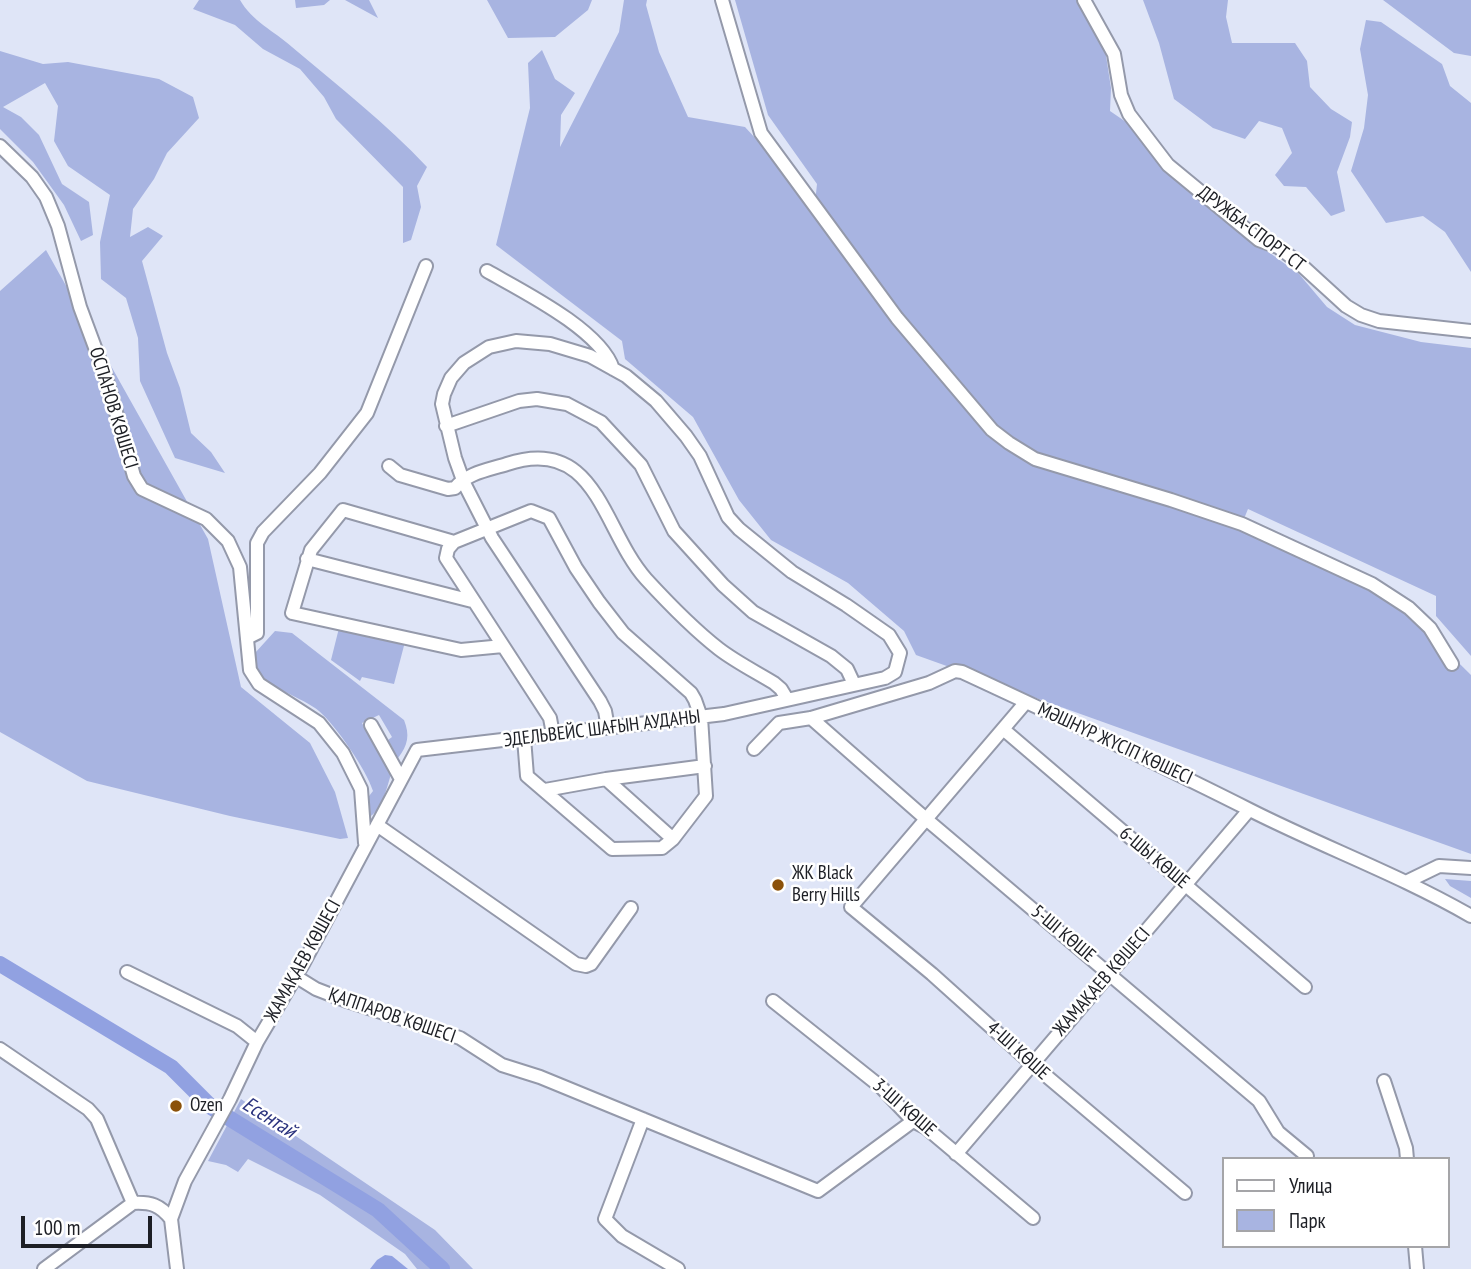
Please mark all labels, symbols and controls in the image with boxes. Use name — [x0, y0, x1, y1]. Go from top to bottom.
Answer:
street label: ДРУЖБА-СПОРТ СТ — [1193, 181, 1309, 277]
street label: ОСПАНОВ КӨШЕСІ — [84, 345, 142, 471]
street label: МӘШHҮР ЖҮСІП КӨШЕСІ — [1034, 698, 1196, 790]
street label: ЭДЕЛЬВЕЙС ШАҒЫН АУДАНЫ — [502, 706, 702, 752]
street label: 6-ШЫ КӨШЕ — [1114, 822, 1194, 894]
place label: ЖК Black Berry Hills — [792, 863, 860, 907]
marker: ЖК Black Berry Hills — [770, 877, 786, 893]
street label: ЖАМАҚАЕВ КӨШЕСІ — [260, 896, 346, 1026]
street label: 5-ШІ КӨШЕ — [1026, 901, 1100, 967]
street label: ЖАМАҚАЕВ КӨШЕСІ — [1049, 923, 1155, 1041]
street label: ҚАППАРОВ КӨШЕСІ — [325, 984, 459, 1048]
street label: 4-ШІ КӨШЕ — [982, 1017, 1054, 1085]
street label: 3-ШІ КӨШЕ — [868, 1074, 940, 1142]
water label: Есентай — [238, 1092, 300, 1144]
place label: Ozen — [190, 1095, 223, 1117]
marker: Ozen — [168, 1098, 184, 1114]
legend — [1222, 1157, 1450, 1248]
text: Улица — [1289, 1172, 1332, 1199]
scale bar — [24, 1202, 156, 1246]
text: Парк — [1289, 1207, 1326, 1234]
text: 100 m — [34, 1214, 80, 1241]

